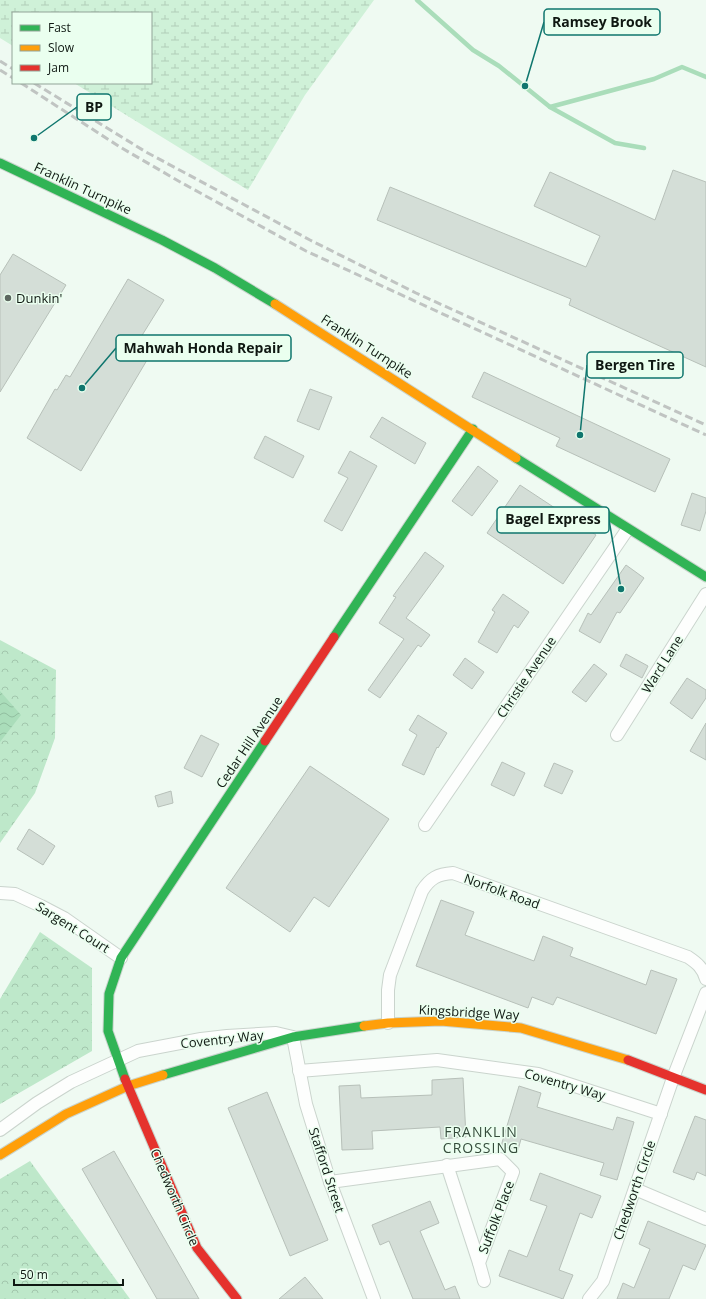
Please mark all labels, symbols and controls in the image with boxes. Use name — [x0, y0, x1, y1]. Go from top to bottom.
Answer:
callout: Ramsey Brook — [544, 9, 660, 35]
legend — [12, 12, 152, 84]
text: Ramsey Brook — [552, 12, 652, 31]
text: Fast — [48, 19, 71, 36]
text: Slow — [48, 39, 75, 56]
text: Jam — [47, 59, 69, 76]
callout: BP — [77, 94, 111, 120]
text: BP — [85, 97, 103, 116]
street label: Franklin Turnpike — [31, 157, 135, 219]
place label: Dunkin' — [16, 289, 62, 307]
marker: Dunkin' — [3, 293, 13, 303]
street label: Franklin Turnpike — [318, 310, 416, 382]
callout: Mahwah Honda Repair — [116, 335, 291, 361]
text: Mahwah Honda Repair — [123, 338, 283, 357]
callout: Bergen Tire — [587, 352, 683, 378]
text: Bergen Tire — [595, 355, 675, 374]
callout: Bagel Express — [497, 507, 609, 533]
text: Bagel Express — [505, 509, 601, 528]
street label: Ward Lane — [637, 632, 687, 696]
street label: Christie Avenue — [492, 633, 560, 721]
street label: Cedar Hill Avenue — [212, 692, 286, 792]
street label: Norfolk Road — [462, 869, 542, 913]
street label: Sargent Court — [33, 897, 114, 957]
street label: Kingsbridge Way — [418, 1000, 520, 1024]
street label: Coventry Way — [180, 1026, 265, 1052]
street label: Coventry Way — [522, 1064, 608, 1104]
district label: FRANKLIN CROSSING — [443, 1122, 519, 1157]
street label: Stafford Street — [305, 1125, 349, 1215]
street label: Chedworth Circle — [609, 1138, 659, 1242]
street label: Chedworth Circle — [146, 1146, 204, 1248]
street label: Suffolk Place — [474, 1178, 518, 1256]
scale bar — [14, 1261, 123, 1287]
text: 50 m — [20, 1266, 48, 1283]

